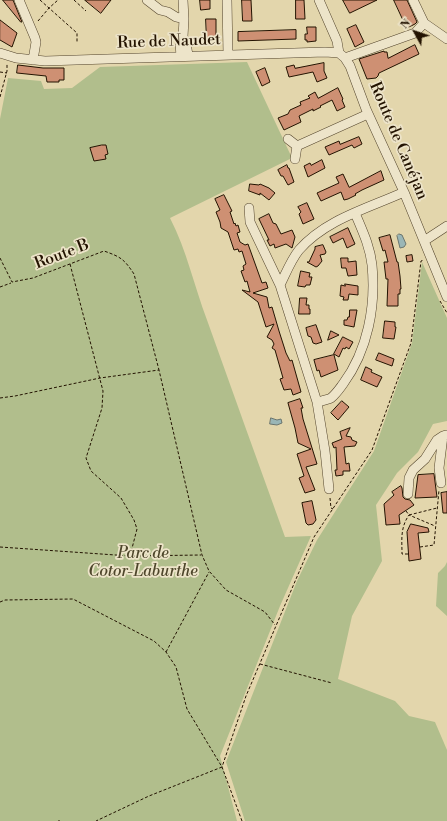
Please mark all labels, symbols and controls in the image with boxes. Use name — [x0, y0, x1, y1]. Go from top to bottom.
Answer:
north arrow — [395, 12, 435, 52]
text: N — [398, 16, 414, 32]
street label: Rue de Naudet — [117, 31, 221, 53]
street label: Route de Canéjan — [365, 79, 431, 203]
street label: Route B — [32, 236, 92, 274]
park label: Parc de Cotor-Laburthe — [88, 544, 198, 582]

